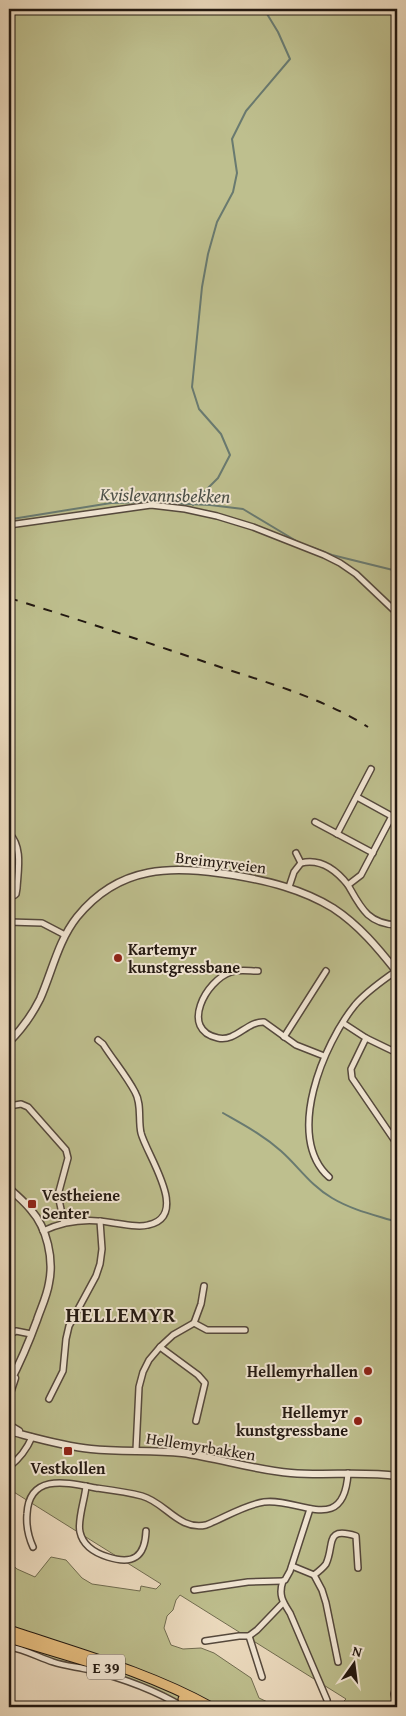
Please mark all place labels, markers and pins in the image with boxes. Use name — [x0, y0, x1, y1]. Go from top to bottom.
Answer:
place label: Kartemyr kunstgressbane — [128, 937, 240, 979]
marker: Kartemyr kunstgressbane — [112, 952, 124, 964]
place label: Vestheiene Senter — [42, 1183, 120, 1225]
marker: Vestheiene Senter — [26, 1198, 38, 1210]
place label: Hellemyrhallen — [247, 1359, 359, 1383]
marker: Hellemyrhallen — [362, 1365, 374, 1377]
place label: Hellemyr kunstgressbane — [236, 1400, 349, 1442]
marker: Hellemyr kunstgressbane — [352, 1415, 364, 1427]
marker: Vestkollen — [62, 1445, 74, 1457]
place label: Vestkollen — [30, 1456, 106, 1480]

